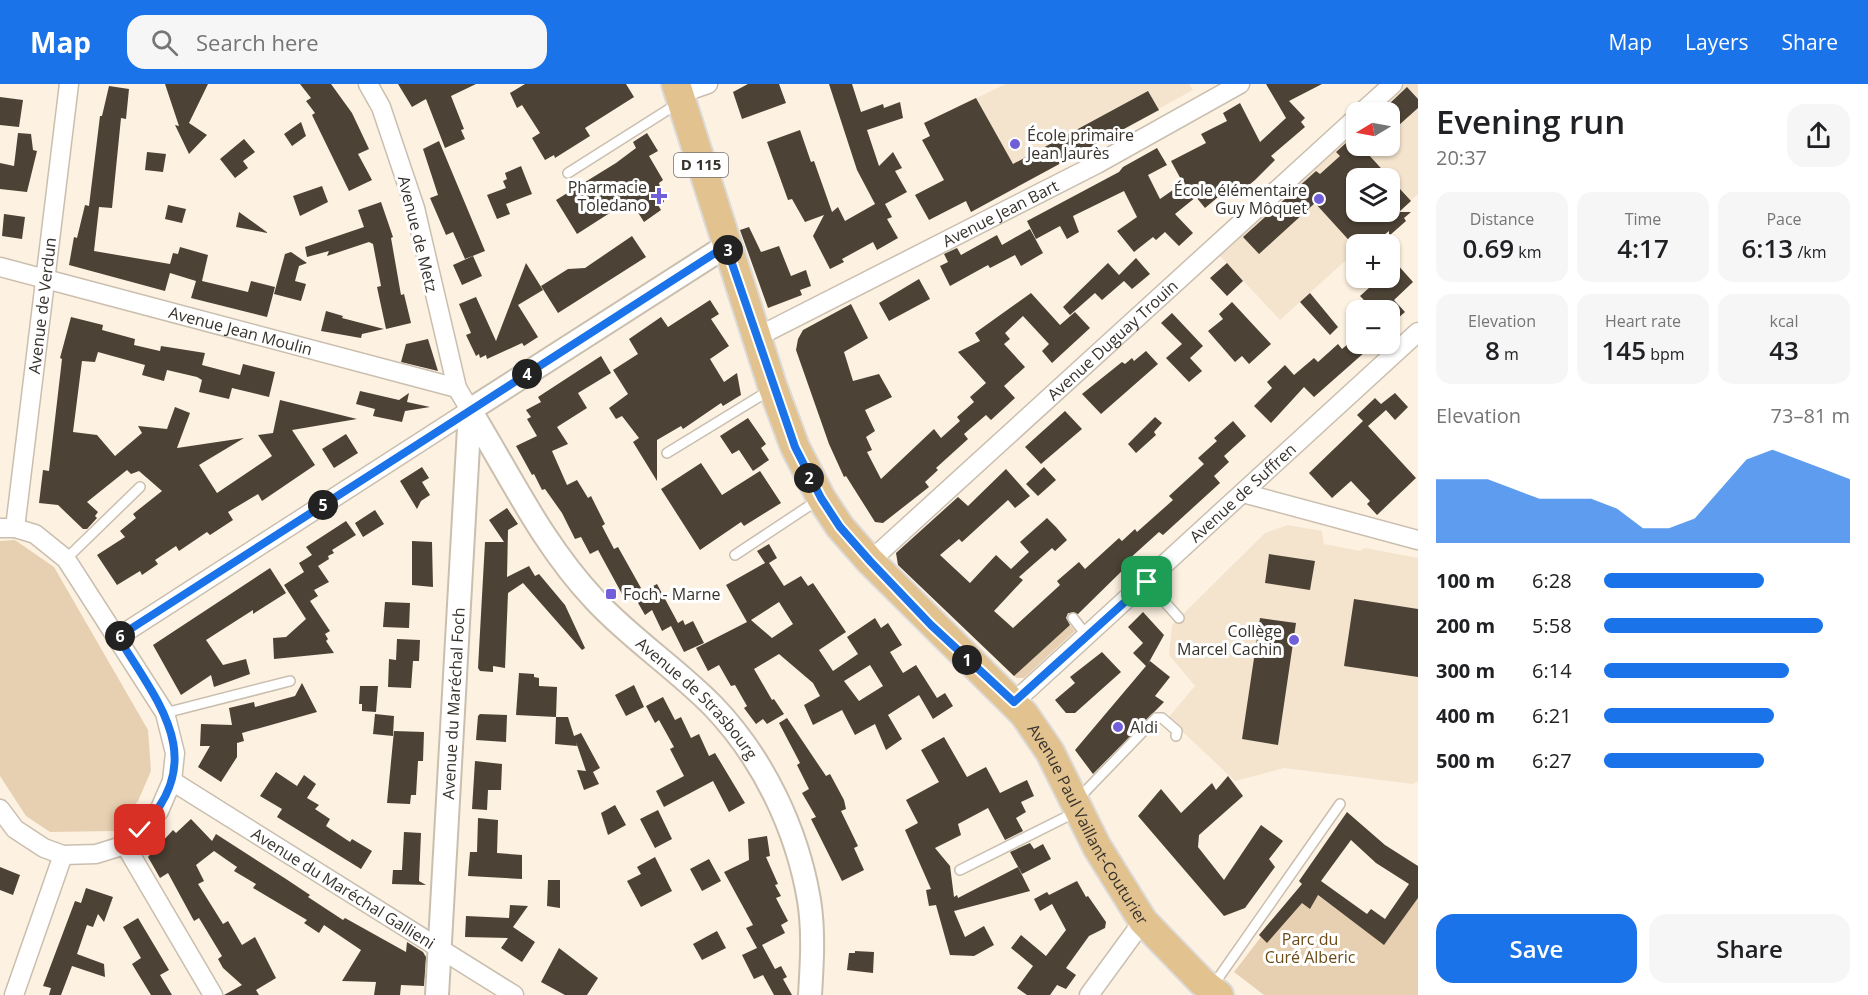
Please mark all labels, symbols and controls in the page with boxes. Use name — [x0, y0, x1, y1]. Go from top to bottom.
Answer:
search box — [127, 15, 547, 69]
text: Map — [30, 23, 91, 61]
icon: search — [148, 26, 181, 59]
text: Search here — [196, 27, 319, 57]
text: Map — [1609, 28, 1652, 56]
text: Layers — [1685, 28, 1749, 56]
text: Share — [1782, 28, 1838, 56]
text: Evening run — [1436, 99, 1625, 144]
north arrow — [1346, 102, 1400, 156]
map controls — [1346, 102, 1400, 354]
button: share — [1787, 104, 1850, 167]
place label: École primaire Jean Jaurès — [1025, 124, 1134, 164]
marker: École primaire Jean Jaurès — [1008, 137, 1022, 151]
text: 20:37 — [1436, 144, 1487, 171]
road number: D 115 — [674, 153, 728, 177]
button: layers — [1346, 168, 1400, 222]
street label: Avenue de Metz — [393, 173, 443, 295]
street label: Avenue Jean Bart — [939, 174, 1062, 252]
place label: Pharmacie Toledano — [568, 176, 647, 216]
place label: École élémentaire Guy Môquet — [1174, 179, 1307, 219]
marker: Pharmacie Toledano — [652, 189, 666, 203]
marker: École élémentaire Guy Môquet — [1312, 192, 1326, 206]
text: Distance — [1470, 208, 1534, 230]
text: Time — [1625, 208, 1661, 230]
text: Pace — [1766, 208, 1802, 230]
text: 0.69 — [1462, 230, 1514, 266]
text: 4:17 — [1617, 230, 1669, 266]
text: 6:13 — [1742, 230, 1793, 266]
button: + — [1346, 234, 1400, 288]
pin: 3 — [713, 235, 743, 265]
street label: Avenue de Verdun — [23, 236, 61, 375]
text: 3 — [723, 239, 733, 261]
text: km — [1514, 241, 1542, 263]
text: /km — [1793, 241, 1826, 263]
street label: Avenue Duguay Trouin — [1042, 275, 1182, 405]
button: − — [1346, 300, 1400, 354]
street label: Avenue Jean Moulin — [166, 301, 315, 360]
text: Elevation — [1468, 310, 1536, 332]
text: Heart rate — [1605, 310, 1681, 332]
text: kcal — [1770, 310, 1799, 332]
text: 8 — [1485, 332, 1500, 368]
text: 145 — [1601, 332, 1646, 368]
text: 43 — [1769, 332, 1799, 368]
text: m — [1500, 343, 1519, 365]
text: bpm — [1646, 343, 1685, 365]
pin: 4 — [512, 359, 542, 389]
text: 4 — [522, 363, 532, 385]
text: Elevation — [1436, 402, 1521, 429]
text: 73–81 m — [1771, 402, 1850, 429]
street label: Avenue de Suffren — [1184, 438, 1301, 547]
pin: 2 — [794, 463, 824, 493]
text: 2 — [804, 467, 814, 489]
pin: 5 — [308, 490, 338, 520]
text: 5 — [318, 494, 328, 516]
pin — [1121, 556, 1172, 607]
icon: arrive — [1130, 565, 1163, 598]
text: 100 m — [1436, 567, 1495, 594]
text: 6:28 — [1532, 567, 1572, 594]
place label: Foch - Marne — [623, 583, 720, 605]
marker: Foch - Marne — [604, 587, 618, 601]
street label: Avenue du Maréchal Foch — [437, 607, 470, 800]
text: 200 m — [1436, 612, 1495, 639]
text: 5:58 — [1532, 612, 1572, 639]
place label: Collège Marcel Cachin — [1177, 620, 1282, 660]
pin: 6 — [105, 621, 135, 651]
text: 6 — [115, 625, 125, 647]
street label: Avenue de Strasbourg — [631, 632, 763, 764]
marker: Collège Marcel Cachin — [1287, 633, 1301, 647]
pin: 1 — [952, 645, 982, 675]
text: 1 — [962, 649, 972, 671]
text: 300 m — [1436, 657, 1495, 684]
text: 6:14 — [1532, 657, 1572, 684]
text: 400 m — [1436, 702, 1495, 729]
text: 6:21 — [1532, 702, 1572, 729]
place label: Aldi — [1130, 716, 1158, 738]
street label: Avenue Paul Vaillant-Couturier — [1023, 719, 1154, 929]
marker: Aldi — [1111, 720, 1125, 734]
text: 500 m — [1436, 747, 1495, 774]
text: 6:27 — [1532, 747, 1572, 774]
pin — [114, 804, 165, 855]
icon: check — [123, 813, 156, 846]
street label: Avenue du Maréchal Gallieni — [247, 822, 439, 954]
button: Save — [1436, 914, 1637, 983]
button: Share — [1649, 914, 1850, 983]
park label: Parc du Curé Alberic — [1265, 928, 1356, 968]

